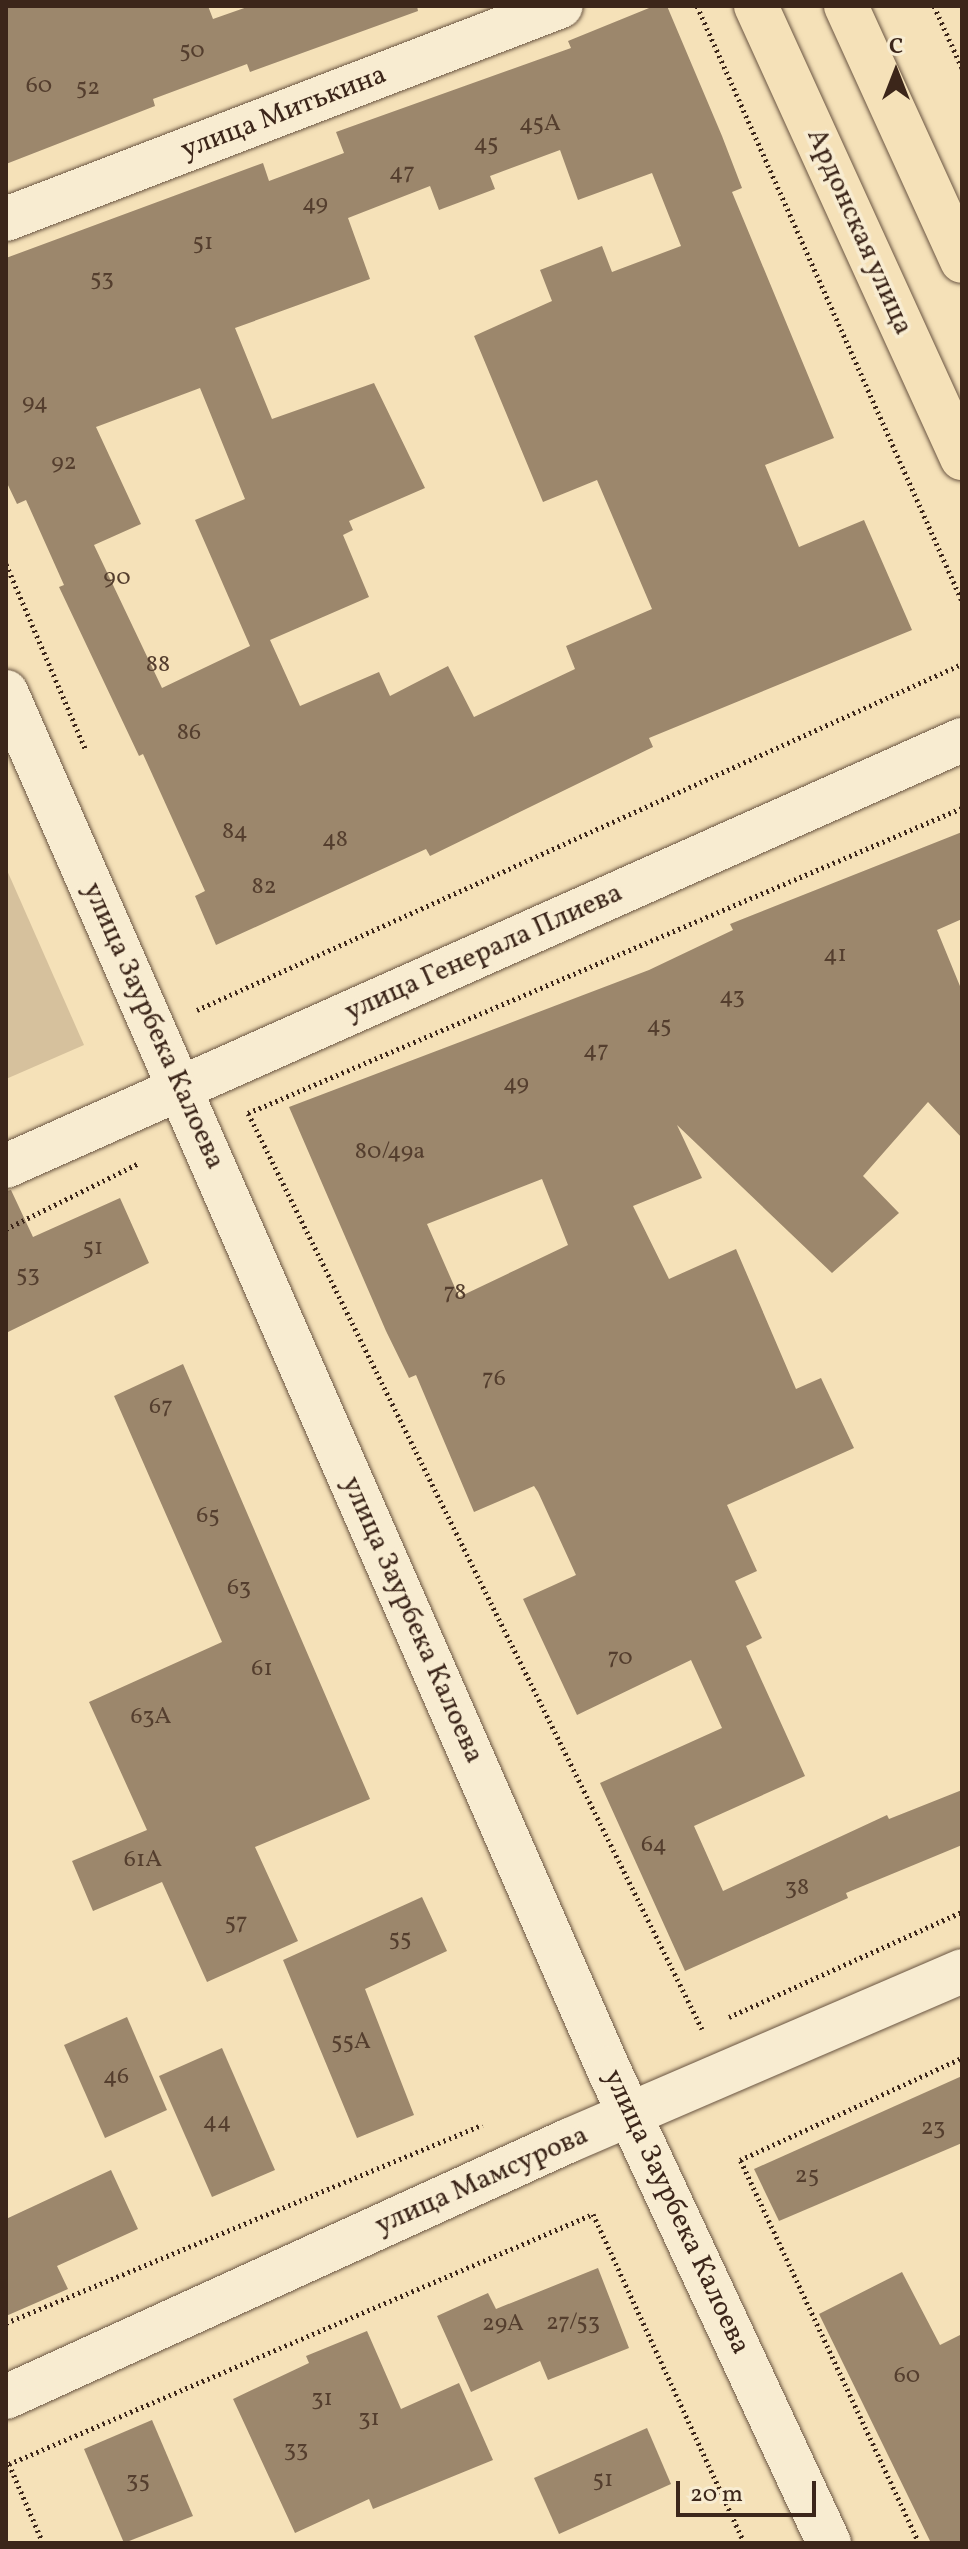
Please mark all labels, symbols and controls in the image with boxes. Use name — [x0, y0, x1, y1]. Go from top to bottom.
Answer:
north arrow — [856, 32, 936, 112]
text: С — [889, 32, 903, 63]
house number: 50 — [179, 38, 205, 66]
street label: улица Митькина — [177, 58, 391, 168]
house number: 60 — [26, 73, 52, 101]
house number: 52 — [76, 75, 100, 103]
house number: 45А — [519, 111, 561, 139]
street label: Ардонская улица — [798, 123, 920, 341]
house number: 45 — [473, 131, 499, 159]
house number: 47 — [389, 160, 415, 188]
house number: 49 — [302, 191, 328, 219]
house number: 51 — [193, 230, 213, 258]
house number: 53 — [90, 266, 114, 294]
house number: 94 — [22, 390, 48, 418]
house number: 92 — [51, 450, 77, 478]
house number: 90 — [103, 565, 131, 593]
house number: 88 — [146, 652, 170, 680]
house number: 86 — [177, 720, 201, 748]
house number: 84 — [222, 819, 248, 847]
house number: 48 — [322, 827, 348, 855]
house number: 82 — [251, 874, 277, 902]
street label: улица Заурбека Калоева — [75, 877, 231, 1175]
street label: улица Генерала Плиева — [340, 877, 628, 1029]
house number: 41 — [823, 942, 847, 970]
house number: 43 — [719, 984, 745, 1012]
house number: 45 — [646, 1013, 672, 1041]
house number: 47 — [583, 1038, 609, 1066]
house number: 49 — [503, 1071, 529, 1099]
house number: 80/49а — [355, 1139, 425, 1167]
house number: 51 — [83, 1235, 103, 1263]
house number: 53 — [16, 1262, 40, 1290]
house number: 78 — [443, 1280, 467, 1308]
house number: 76 — [482, 1366, 506, 1394]
house number: 67 — [149, 1394, 173, 1422]
street label: улица Заурбека Калоева — [334, 1471, 490, 1769]
house number: 65 — [196, 1503, 220, 1531]
house number: 63 — [227, 1575, 251, 1603]
house number: 70 — [607, 1645, 633, 1673]
house number: 61 — [251, 1656, 273, 1684]
house number: 63А — [130, 1704, 172, 1732]
house number: 64 — [641, 1832, 667, 1860]
house number: 61А — [124, 1847, 162, 1875]
house number: 38 — [785, 1875, 809, 1903]
house number: 57 — [224, 1910, 248, 1938]
house number: 55 — [388, 1926, 412, 1954]
house number: 55А — [331, 2029, 371, 2057]
house number: 46 — [103, 2064, 129, 2092]
street label: улица Заурбека Калоева — [595, 2064, 757, 2360]
house number: 44 — [203, 2109, 231, 2137]
house number: 23 — [921, 2115, 945, 2143]
street label: улица Мамсурова — [370, 2119, 594, 2243]
house number: 25 — [795, 2163, 819, 2191]
house number: 27/53 — [546, 2310, 600, 2338]
house number: 29А — [482, 2311, 524, 2339]
house number: 60 — [894, 2363, 920, 2391]
house number: 31 — [311, 2386, 333, 2414]
house number: 31 — [358, 2406, 380, 2434]
house number: 33 — [284, 2437, 308, 2465]
scale bar — [680, 2465, 820, 2515]
house number: 51 — [593, 2467, 613, 2495]
house number: 35 — [126, 2468, 150, 2496]
text: 20 m — [690, 2478, 743, 2512]

